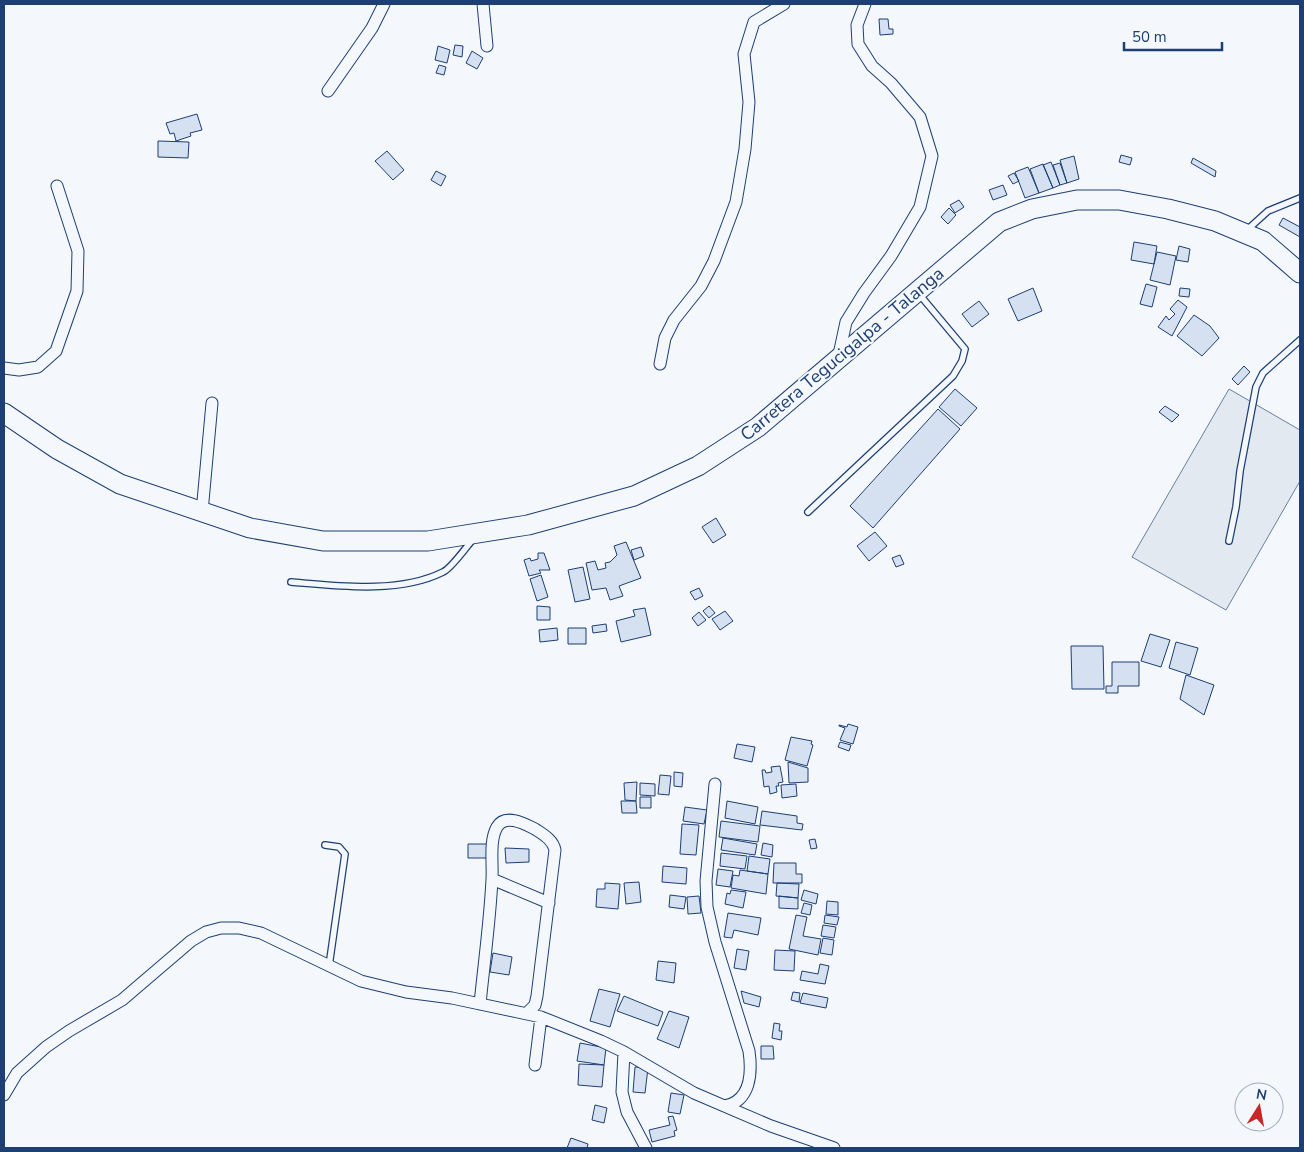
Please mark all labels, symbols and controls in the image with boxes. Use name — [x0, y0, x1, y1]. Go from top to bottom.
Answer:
scale bar — [1124, 20, 1222, 52]
text: 50 m — [1132, 27, 1167, 47]
street label: Carretera Tegucigalpa - Talanga — [735, 262, 949, 446]
north arrow — [1234, 1082, 1284, 1132]
text: N — [1254, 1084, 1268, 1105]

